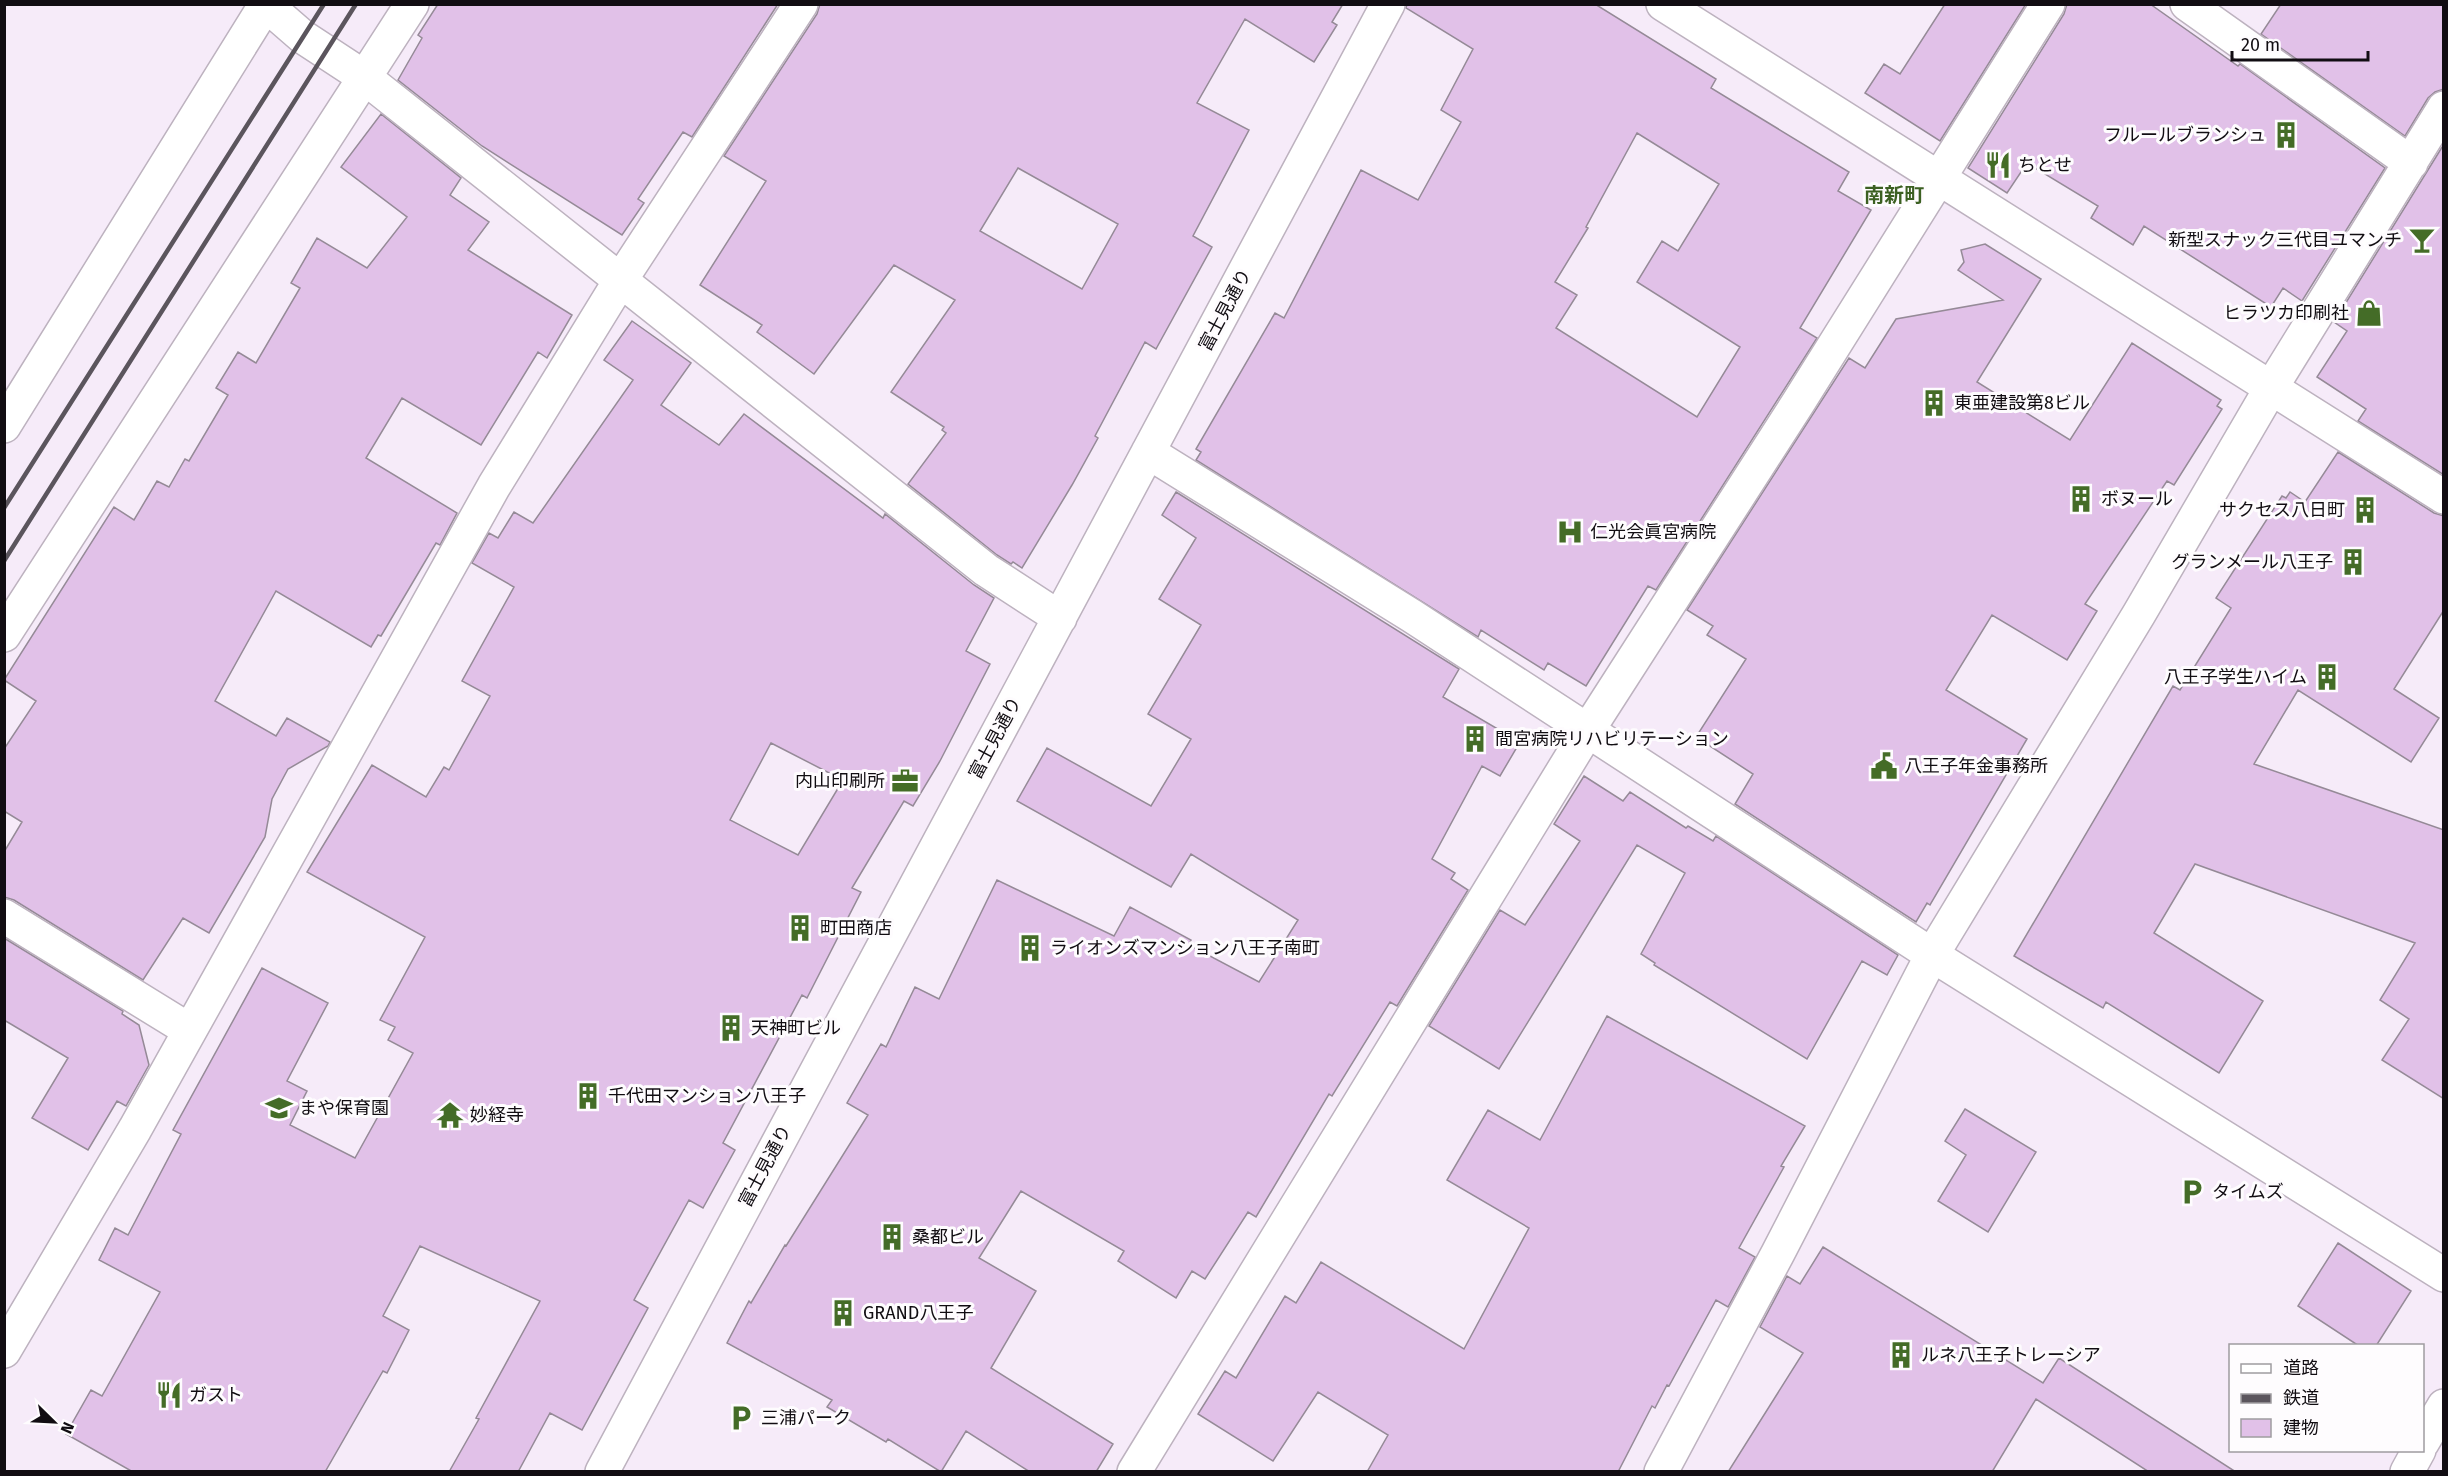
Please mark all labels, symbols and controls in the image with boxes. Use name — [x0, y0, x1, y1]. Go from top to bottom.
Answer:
scale bar — [2232, 24, 2368, 62]
text: 20 m — [2241, 34, 2280, 56]
building icon: フルールブランシュ — [2271, 120, 2301, 150]
place label: フルールブランシュ — [2104, 124, 2266, 146]
restaurant icon: ちとせ — [1983, 150, 2013, 180]
place label: ちとせ — [2018, 154, 2072, 176]
district label: 南新町 — [1864, 183, 1924, 207]
bar icon: 新型スナック三代目ユマンチ — [2407, 225, 2437, 255]
place label: 新型スナック三代目ユマンチ — [2168, 229, 2402, 251]
street label: 富士見通り — [1194, 265, 1256, 355]
shop icon: ヒラツカ印刷社 — [2354, 298, 2384, 328]
place label: ヒラツカ印刷社 — [2223, 302, 2349, 324]
building icon: 東亜建設第8ビル — [1919, 388, 1949, 418]
place label: 東亜建設第8ビル — [1954, 392, 2090, 414]
building icon: ボヌール — [2066, 484, 2096, 514]
place label: ボヌール — [2101, 488, 2173, 510]
building icon: サクセス八日町 — [2350, 495, 2380, 525]
place label: サクセス八日町 — [2219, 499, 2345, 521]
hospital icon: 仁光会眞宮病院 — [1555, 517, 1585, 547]
place label: 仁光会眞宮病院 — [1590, 521, 1716, 543]
building icon: グランメール八王子 — [2338, 547, 2368, 577]
place label: グランメール八王子 — [2172, 551, 2333, 573]
building icon: 八王子学生ハイム — [2312, 662, 2342, 692]
place label: 八王子学生ハイム — [2164, 666, 2307, 688]
street label: 富士見通り — [964, 693, 1026, 783]
building icon: 間宮病院リハビリテーション — [1460, 724, 1490, 754]
place label: 間宮病院リハビリテーション — [1495, 728, 1729, 750]
public building icon: 八王子年金事務所 — [1869, 751, 1899, 781]
place label: 八王子年金事務所 — [1904, 755, 2048, 777]
office icon: 内山印刷所 — [890, 766, 920, 796]
place label: 内山印刷所 — [795, 770, 885, 792]
building icon: 町田商店 — [785, 913, 815, 943]
place label: 町田商店 — [820, 917, 892, 939]
building icon: ライオンズマンション八王子南町 — [1015, 933, 1045, 963]
place label: ライオンズマンション八王子南町 — [1050, 937, 1320, 959]
building icon: 天神町ビル — [716, 1013, 746, 1043]
place label: 天神町ビル — [751, 1017, 841, 1039]
building icon: 千代田マンション八王子 — [573, 1081, 603, 1111]
place label: 千代田マンション八王子 — [608, 1085, 806, 1107]
school or university icon: まや保育園 — [264, 1093, 294, 1123]
place label: まや保育園 — [299, 1097, 389, 1119]
temple icon: 妙経寺 — [435, 1100, 465, 1130]
place label: 妙経寺 — [470, 1104, 524, 1126]
street label: 富士見通り — [734, 1121, 796, 1211]
parking icon: タイムズ — [2177, 1177, 2207, 1207]
place label: タイムズ — [2212, 1181, 2284, 1203]
building icon: 桑都ビル — [877, 1222, 907, 1252]
place label: 桑都ビル — [912, 1226, 984, 1248]
building icon: GRAND八王子 — [828, 1298, 858, 1328]
place label: GRAND八王子 — [863, 1302, 973, 1324]
building icon: ルネ八王子トレーシア — [1886, 1340, 1916, 1370]
place label: ルネ八王子トレーシア — [1921, 1344, 2101, 1366]
legend — [2229, 1344, 2424, 1452]
text: 道路 — [2283, 1357, 2319, 1379]
restaurant icon: ガスト — [154, 1380, 184, 1410]
place label: ガスト — [189, 1384, 243, 1406]
text: 鉄道 — [2283, 1387, 2319, 1409]
north arrow — [24, 1392, 84, 1452]
parking icon: 三浦パーク — [726, 1403, 756, 1433]
place label: 三浦パーク — [761, 1407, 851, 1429]
text: 建物 — [2283, 1417, 2319, 1439]
text: N — [56, 1419, 78, 1437]

